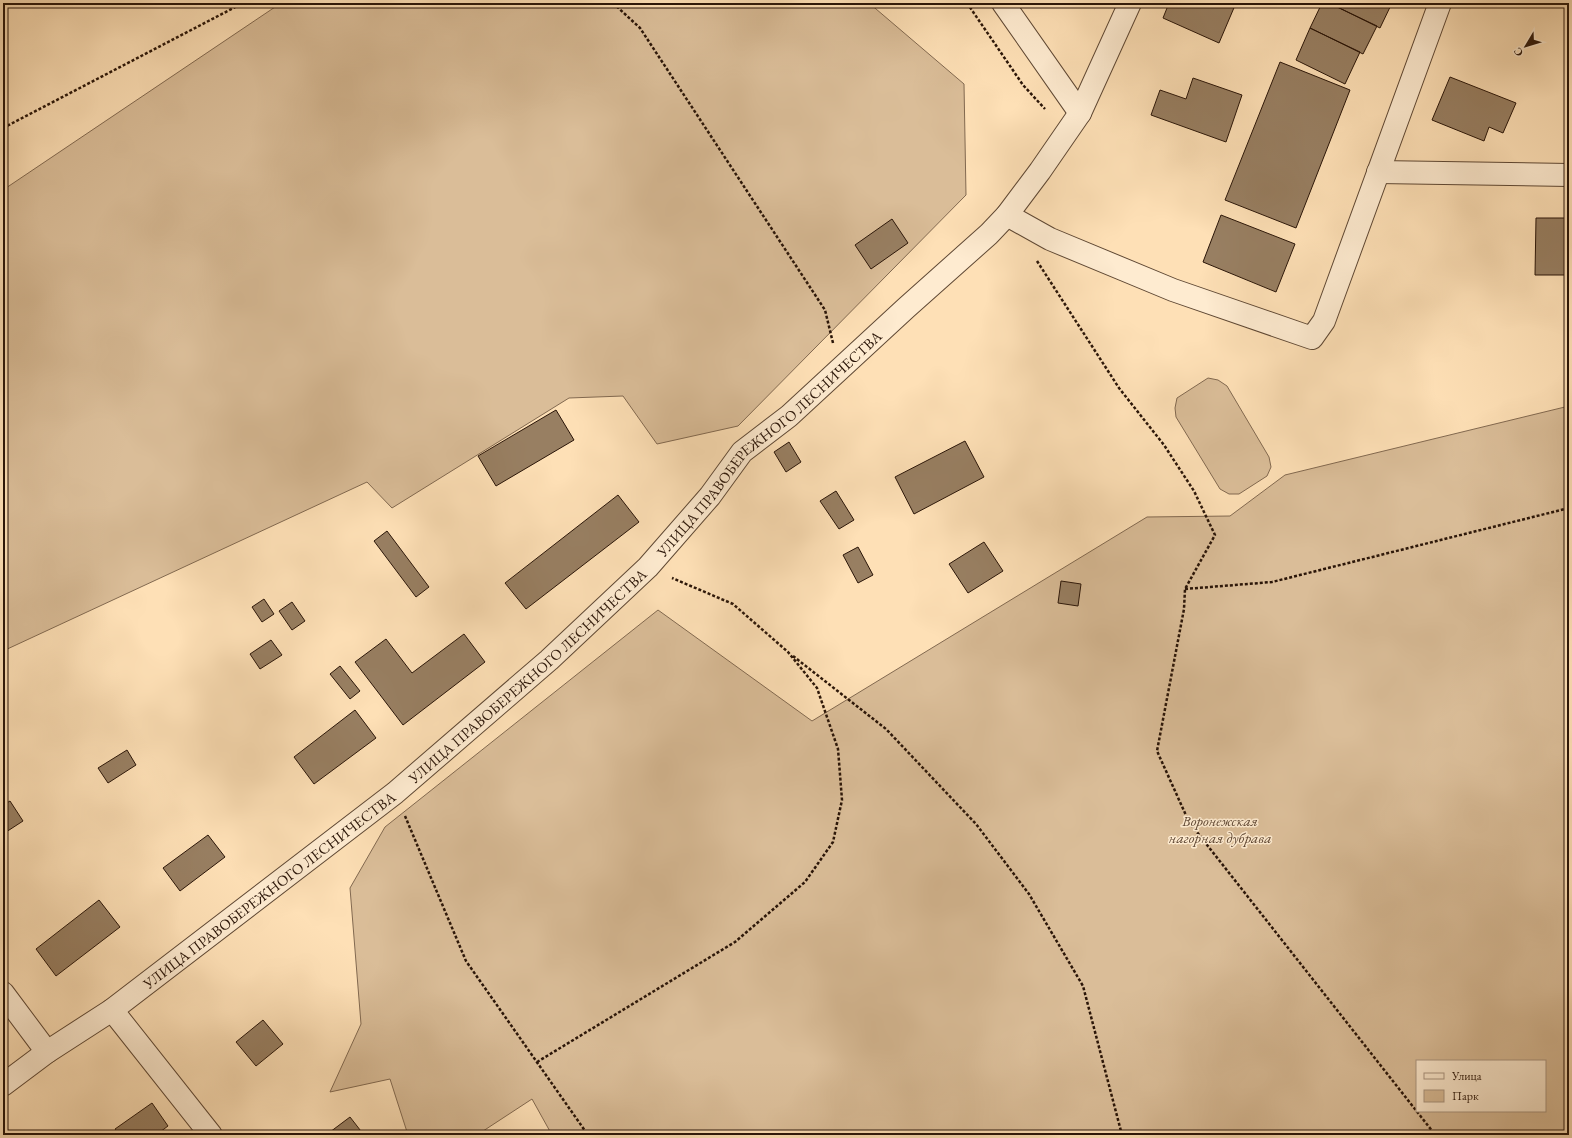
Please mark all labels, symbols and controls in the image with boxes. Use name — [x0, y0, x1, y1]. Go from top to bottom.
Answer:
north arrow — [1506, 26, 1546, 66]
text: С — [1510, 45, 1526, 60]
street label: УЛИЦА ПРАВОБЕРЕЖНОГО ЛЕСНИЧЕСТВА — [651, 326, 886, 561]
street label: УЛИЦА ПРАВОБЕРЕЖНОГО ЛЕСНИЧЕСТВА — [403, 564, 651, 788]
street label: УЛИЦА ПРАВОБЕРЕЖНОГО ЛЕСНИЧЕСТВА — [138, 787, 399, 993]
park label: Воронежская нагорная дубрава — [1168, 811, 1272, 847]
legend — [1416, 1060, 1546, 1112]
text: Улица — [1451, 1068, 1482, 1084]
text: Парк — [1452, 1088, 1479, 1104]

